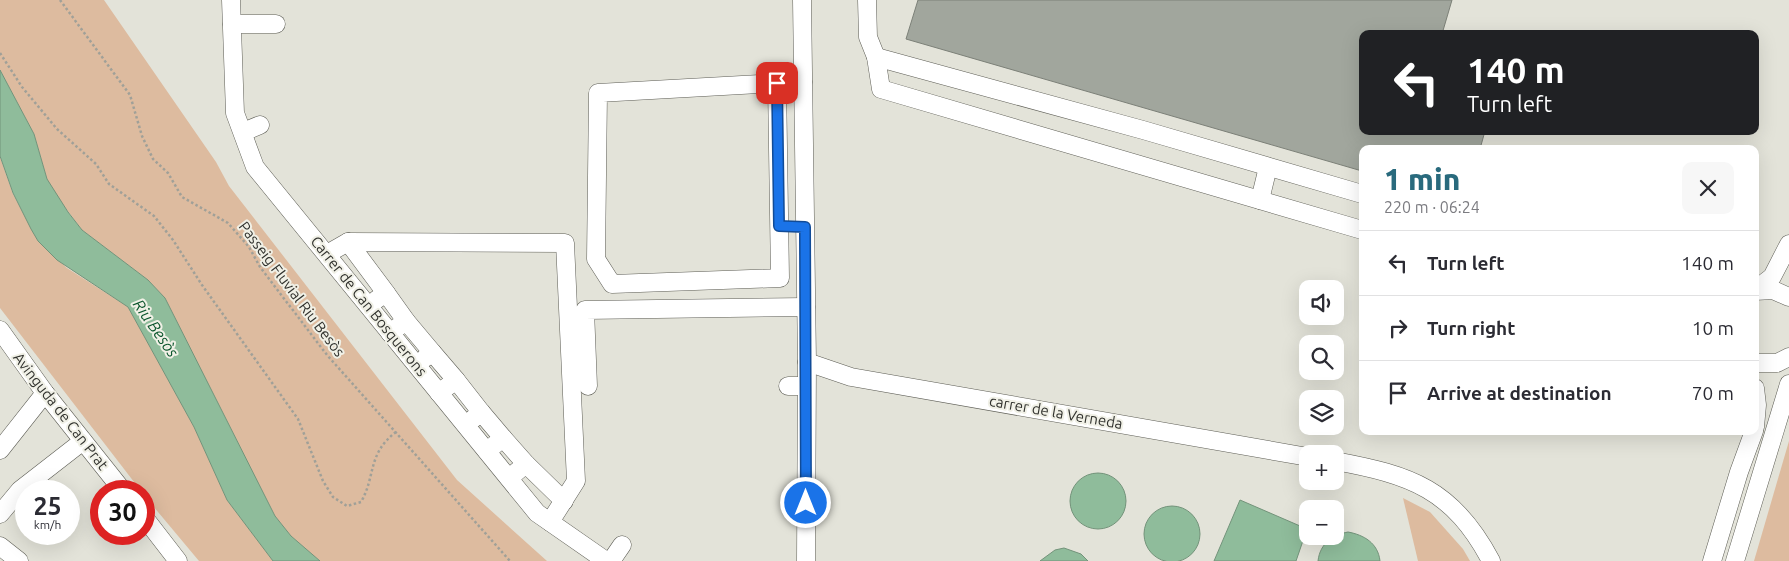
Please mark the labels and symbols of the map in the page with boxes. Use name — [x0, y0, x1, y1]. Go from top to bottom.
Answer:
pin — [756, 62, 798, 104]
street label: Passeig Fluvial Riu Besòs — [236, 218, 348, 360]
street label: Carrer de Can Bosquerons — [307, 233, 431, 379]
water label: Riu Besòs — [130, 296, 182, 360]
street label: Avinguda de Can Prat — [10, 349, 112, 473]
street label: carrer de la Verneda — [988, 392, 1124, 432]
position arrow — [779, 476, 831, 528]
speed limit sign: 30 — [90, 480, 155, 545]

